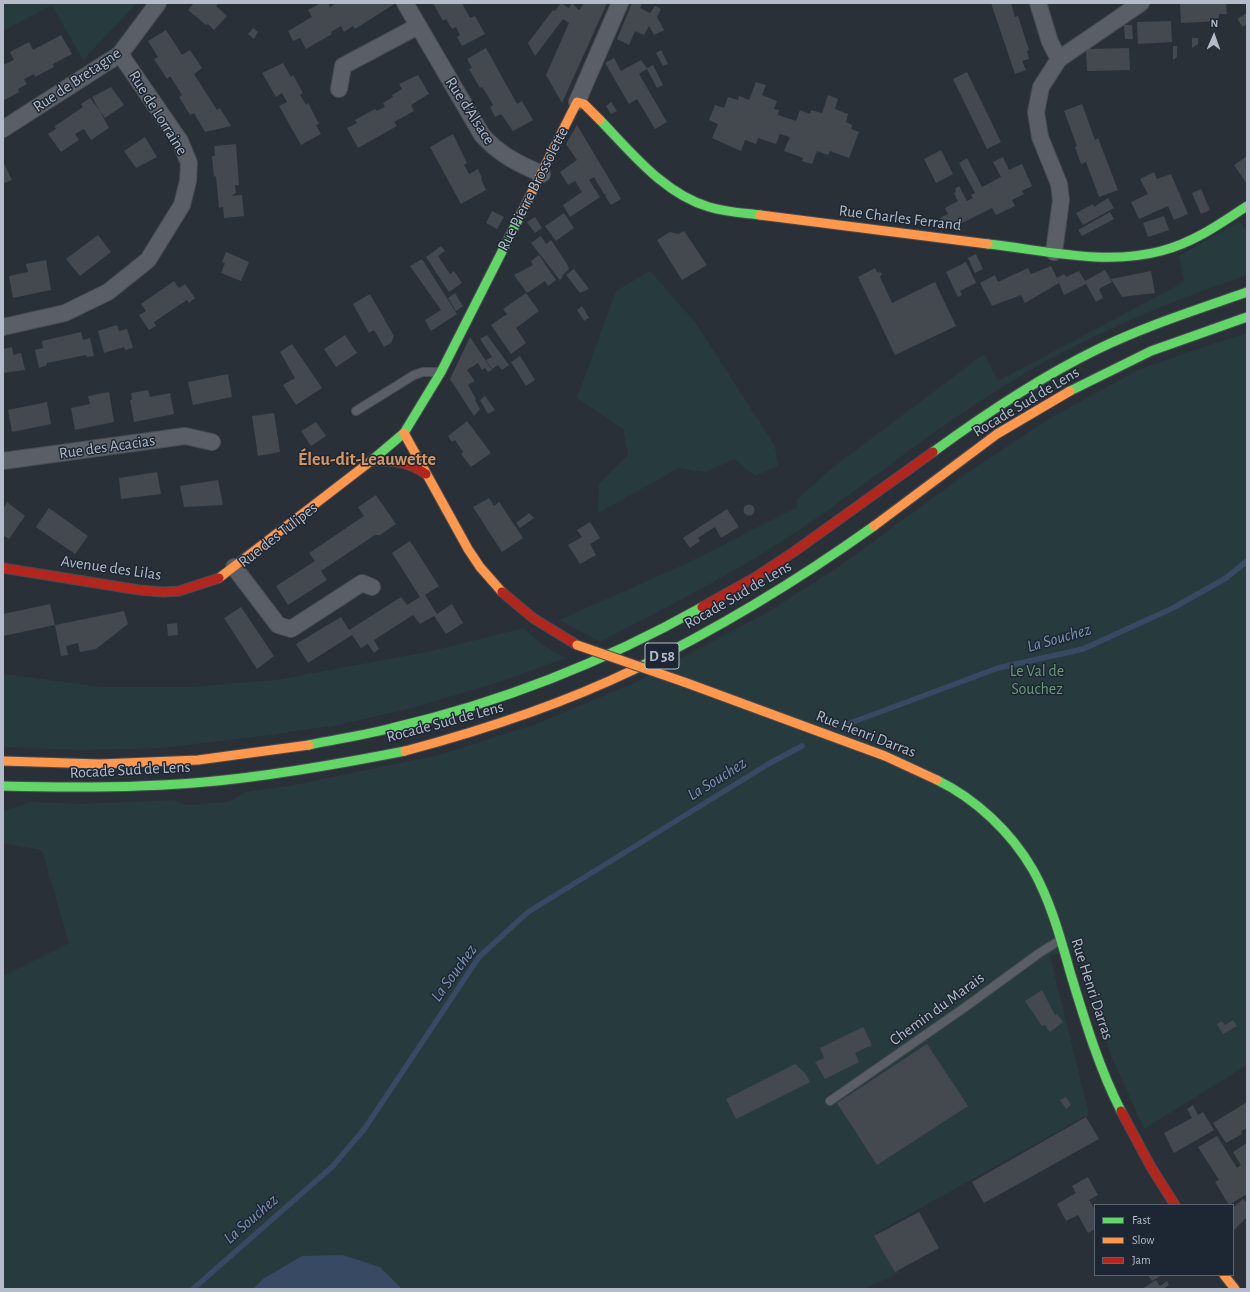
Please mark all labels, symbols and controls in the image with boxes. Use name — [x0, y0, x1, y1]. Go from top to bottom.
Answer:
north arrow — [1194, 16, 1234, 56]
text: N — [1210, 18, 1218, 29]
street label: Rue de Bretagne — [29, 44, 125, 116]
street label: Rue de Lorraine — [124, 67, 192, 159]
street label: Rue d'Alsace — [441, 74, 499, 148]
street label: Rue Pierre Brossolette — [493, 124, 573, 254]
street label: Rue Charles Ferrand — [838, 201, 962, 235]
street label: Rocade Sud de Lens — [969, 363, 1083, 441]
street label: Rue des Acacias — [58, 431, 156, 463]
district label: Éleu-dit-Leauwette — [298, 449, 436, 471]
street label: Rue des Tulipes — [235, 498, 321, 572]
street label: Avenue des Lilas — [60, 551, 162, 585]
street label: Rocade Sud de Lens — [681, 556, 795, 634]
water label: La Souchez — [1025, 619, 1093, 657]
road number: D 58 — [645, 643, 679, 669]
park label: Le Val de Souchez — [1010, 661, 1064, 699]
street label: Rocade Sud de Lens — [384, 697, 506, 747]
street label: Rue Henri Darras — [813, 706, 919, 762]
water label: La Souchez — [684, 753, 750, 805]
street label: Rocade Sud de Lens — [69, 757, 191, 783]
street label: Rue Henri Darras — [1067, 936, 1117, 1042]
water label: La Souchez — [426, 940, 482, 1006]
street label: Chemin du Marais — [886, 968, 988, 1050]
water label: La Souchez — [219, 1190, 283, 1248]
legend — [1094, 1204, 1234, 1276]
text: Fast — [1132, 1214, 1151, 1226]
text: Slow — [1132, 1234, 1154, 1246]
text: Jam — [1132, 1254, 1151, 1266]

